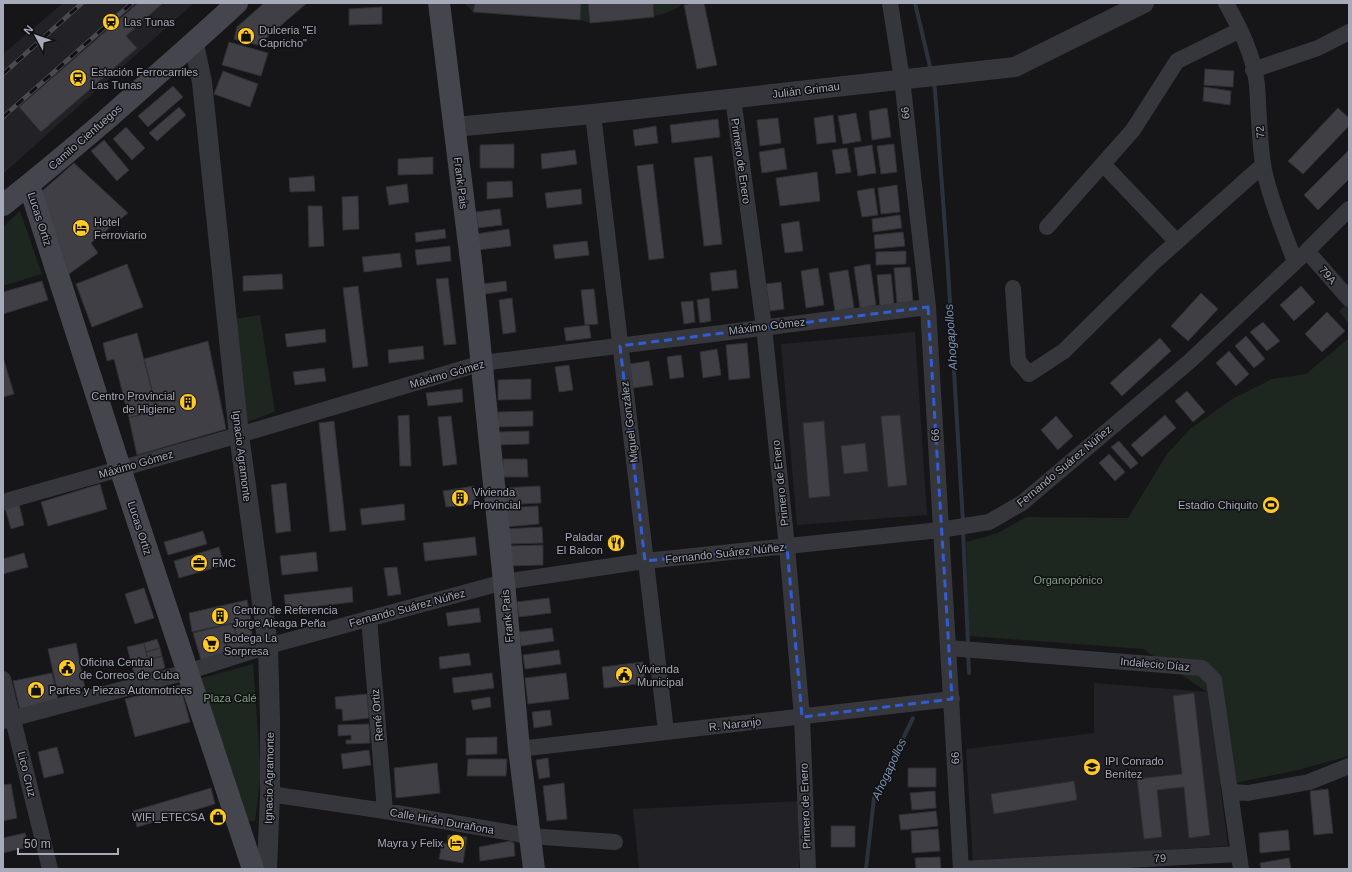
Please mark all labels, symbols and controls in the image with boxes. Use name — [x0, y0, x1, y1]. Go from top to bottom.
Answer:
station icon: Las Tunas — [101, 12, 121, 32]
north arrow — [16, 16, 56, 56]
place label: Las Tunas — [124, 16, 175, 28]
text: N — [21, 23, 36, 36]
place label: Dulceria "El Capricho" — [259, 24, 316, 49]
shop icon: Dulceria "El Capricho" — [236, 26, 256, 46]
place label: Estación Ferrocarriles Las Tunas — [91, 66, 198, 91]
station icon: Estación Ferrocarriles Las Tunas — [68, 68, 88, 88]
street label: Julián Grimau — [772, 80, 840, 100]
street label: Camilo Cienfuegos — [46, 102, 124, 172]
street label: 66 — [898, 106, 912, 120]
street label: Primero de Enero — [729, 117, 753, 205]
street label: 72 — [1253, 125, 1267, 139]
street label: Frank Pais — [452, 156, 470, 210]
street label: Lucas Ortiz — [26, 191, 54, 247]
place label: Hotel Ferroviario — [94, 216, 147, 241]
hotel icon: Hotel Ferroviario — [71, 218, 91, 238]
street label: 79A — [1317, 264, 1339, 287]
water label: Ahogapollos — [942, 304, 960, 371]
street label: Máximo Gómez — [728, 315, 806, 337]
street label: Máximo Gómez — [408, 358, 486, 390]
street label: Miguel González — [618, 381, 640, 463]
place label: Centro Provincial de Higiene — [91, 390, 175, 415]
building icon: Centro Provincial de Higiene — [178, 392, 198, 412]
street label: Ignacio Agramonte — [230, 410, 254, 502]
street label: Fernando Suárez Núñez — [1014, 423, 1114, 509]
street label: 66 — [929, 429, 941, 441]
street label: Primero de Enero — [770, 439, 790, 527]
street label: Máximo Gómez — [97, 448, 175, 480]
place label: Vivienda Provincial — [473, 486, 521, 511]
building icon: Vivienda Provincial — [450, 488, 470, 508]
sports icon: Estadio Chiquito — [1261, 495, 1281, 515]
place label: Estadio Chiquito — [1178, 499, 1258, 511]
street label: Lucas Ortiz — [126, 500, 154, 556]
place label: Paladar El Balcon — [557, 531, 603, 556]
restaurant icon: Paladar El Balcon — [606, 533, 626, 553]
street label: Fernando Suárez Núñez — [665, 541, 785, 565]
office icon: FMC — [189, 553, 209, 573]
place label: FMC — [212, 557, 236, 569]
park label: Organopónico — [1033, 574, 1103, 586]
street label: Fernando Suárez Núñez — [348, 587, 466, 629]
street label: Frank País — [499, 588, 515, 643]
place label: Centro de Referencia Jorge Aleaga Peña — [233, 604, 338, 629]
building icon: Centro de Referencia Jorge Aleaga Peña — [210, 606, 230, 626]
place label: Bodega La Sorpresa — [224, 632, 278, 657]
supermarket icon: Bodega La Sorpresa — [201, 634, 221, 654]
street label: Indalecio Díaz — [1120, 655, 1190, 673]
place label: Oficina Central de Correos de Cuba — [80, 656, 180, 681]
public building icon: Oficina Central de Correos de Cuba — [57, 658, 77, 678]
place label: Vivienda Municipal — [637, 663, 683, 688]
public building icon: Vivienda Municipal — [614, 665, 634, 685]
shop icon: Partes y Piezas Automotrices — [26, 680, 46, 700]
place label: Partes y Piezas Automotrices — [49, 684, 193, 696]
street label: René Ortiz — [369, 688, 385, 742]
park label: Plaza Calé — [203, 692, 257, 704]
street label: R. Naranjo — [708, 715, 762, 733]
street label: Ignacio Agramonte — [262, 732, 276, 824]
water label: Ahogapollos — [868, 736, 909, 803]
street label: Lico Cruz — [16, 750, 38, 798]
street label: 66 — [949, 752, 961, 764]
place label: IPI Conrado Benítez — [1105, 755, 1164, 780]
school or university icon: IPI Conrado Benítez — [1082, 757, 1102, 777]
street label: Primero de Enero — [797, 763, 813, 849]
street label: Calle Hirán Durañona — [389, 806, 496, 836]
shop icon: WIFI_ETECSA — [208, 807, 228, 827]
place label: WIFI_ETECSA — [132, 811, 206, 823]
scale bar — [18, 830, 118, 856]
hotel icon: Mayra y Felix — [446, 833, 466, 853]
text: 50 m — [24, 837, 51, 851]
place label: Mayra y Felix — [378, 837, 443, 849]
street label: 79 — [1154, 852, 1166, 864]

